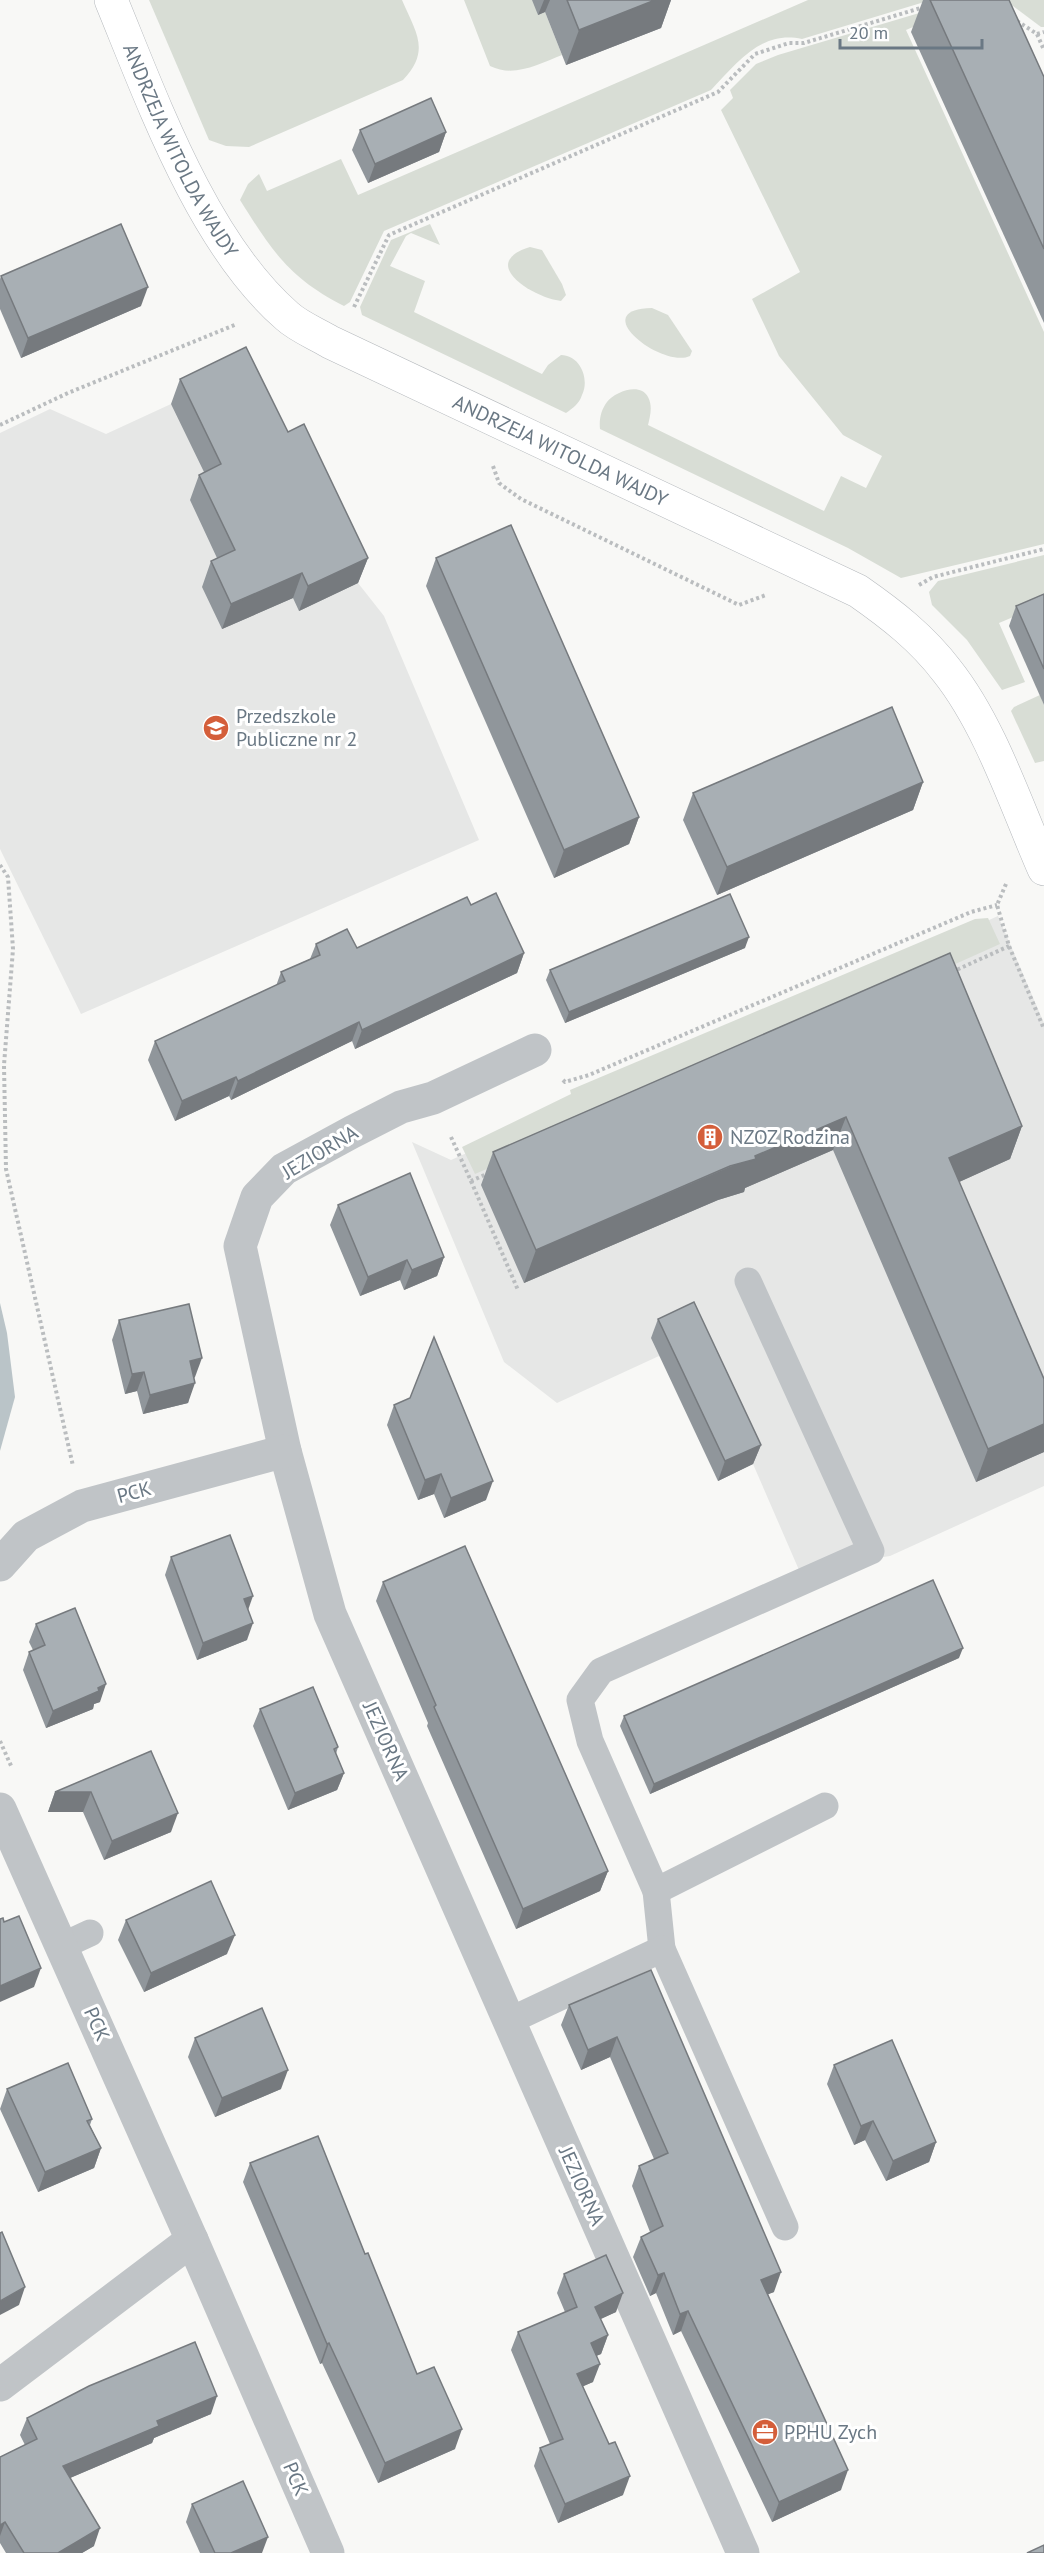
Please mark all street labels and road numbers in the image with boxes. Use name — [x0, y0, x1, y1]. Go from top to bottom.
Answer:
street label: ANDRZEJA WITOLDA WAJDY — [117, 40, 245, 263]
street label: ANDRZEJA WITOLDA WAJDY — [449, 389, 673, 513]
street label: JEZIORNA — [276, 1119, 363, 1185]
street label: PCK — [114, 1475, 154, 1509]
street label: JEZIORNA — [357, 1696, 415, 1785]
street label: PCK — [78, 2003, 116, 2045]
street label: JEZIORNA — [553, 2141, 611, 2230]
street label: PCK — [277, 2458, 315, 2500]

